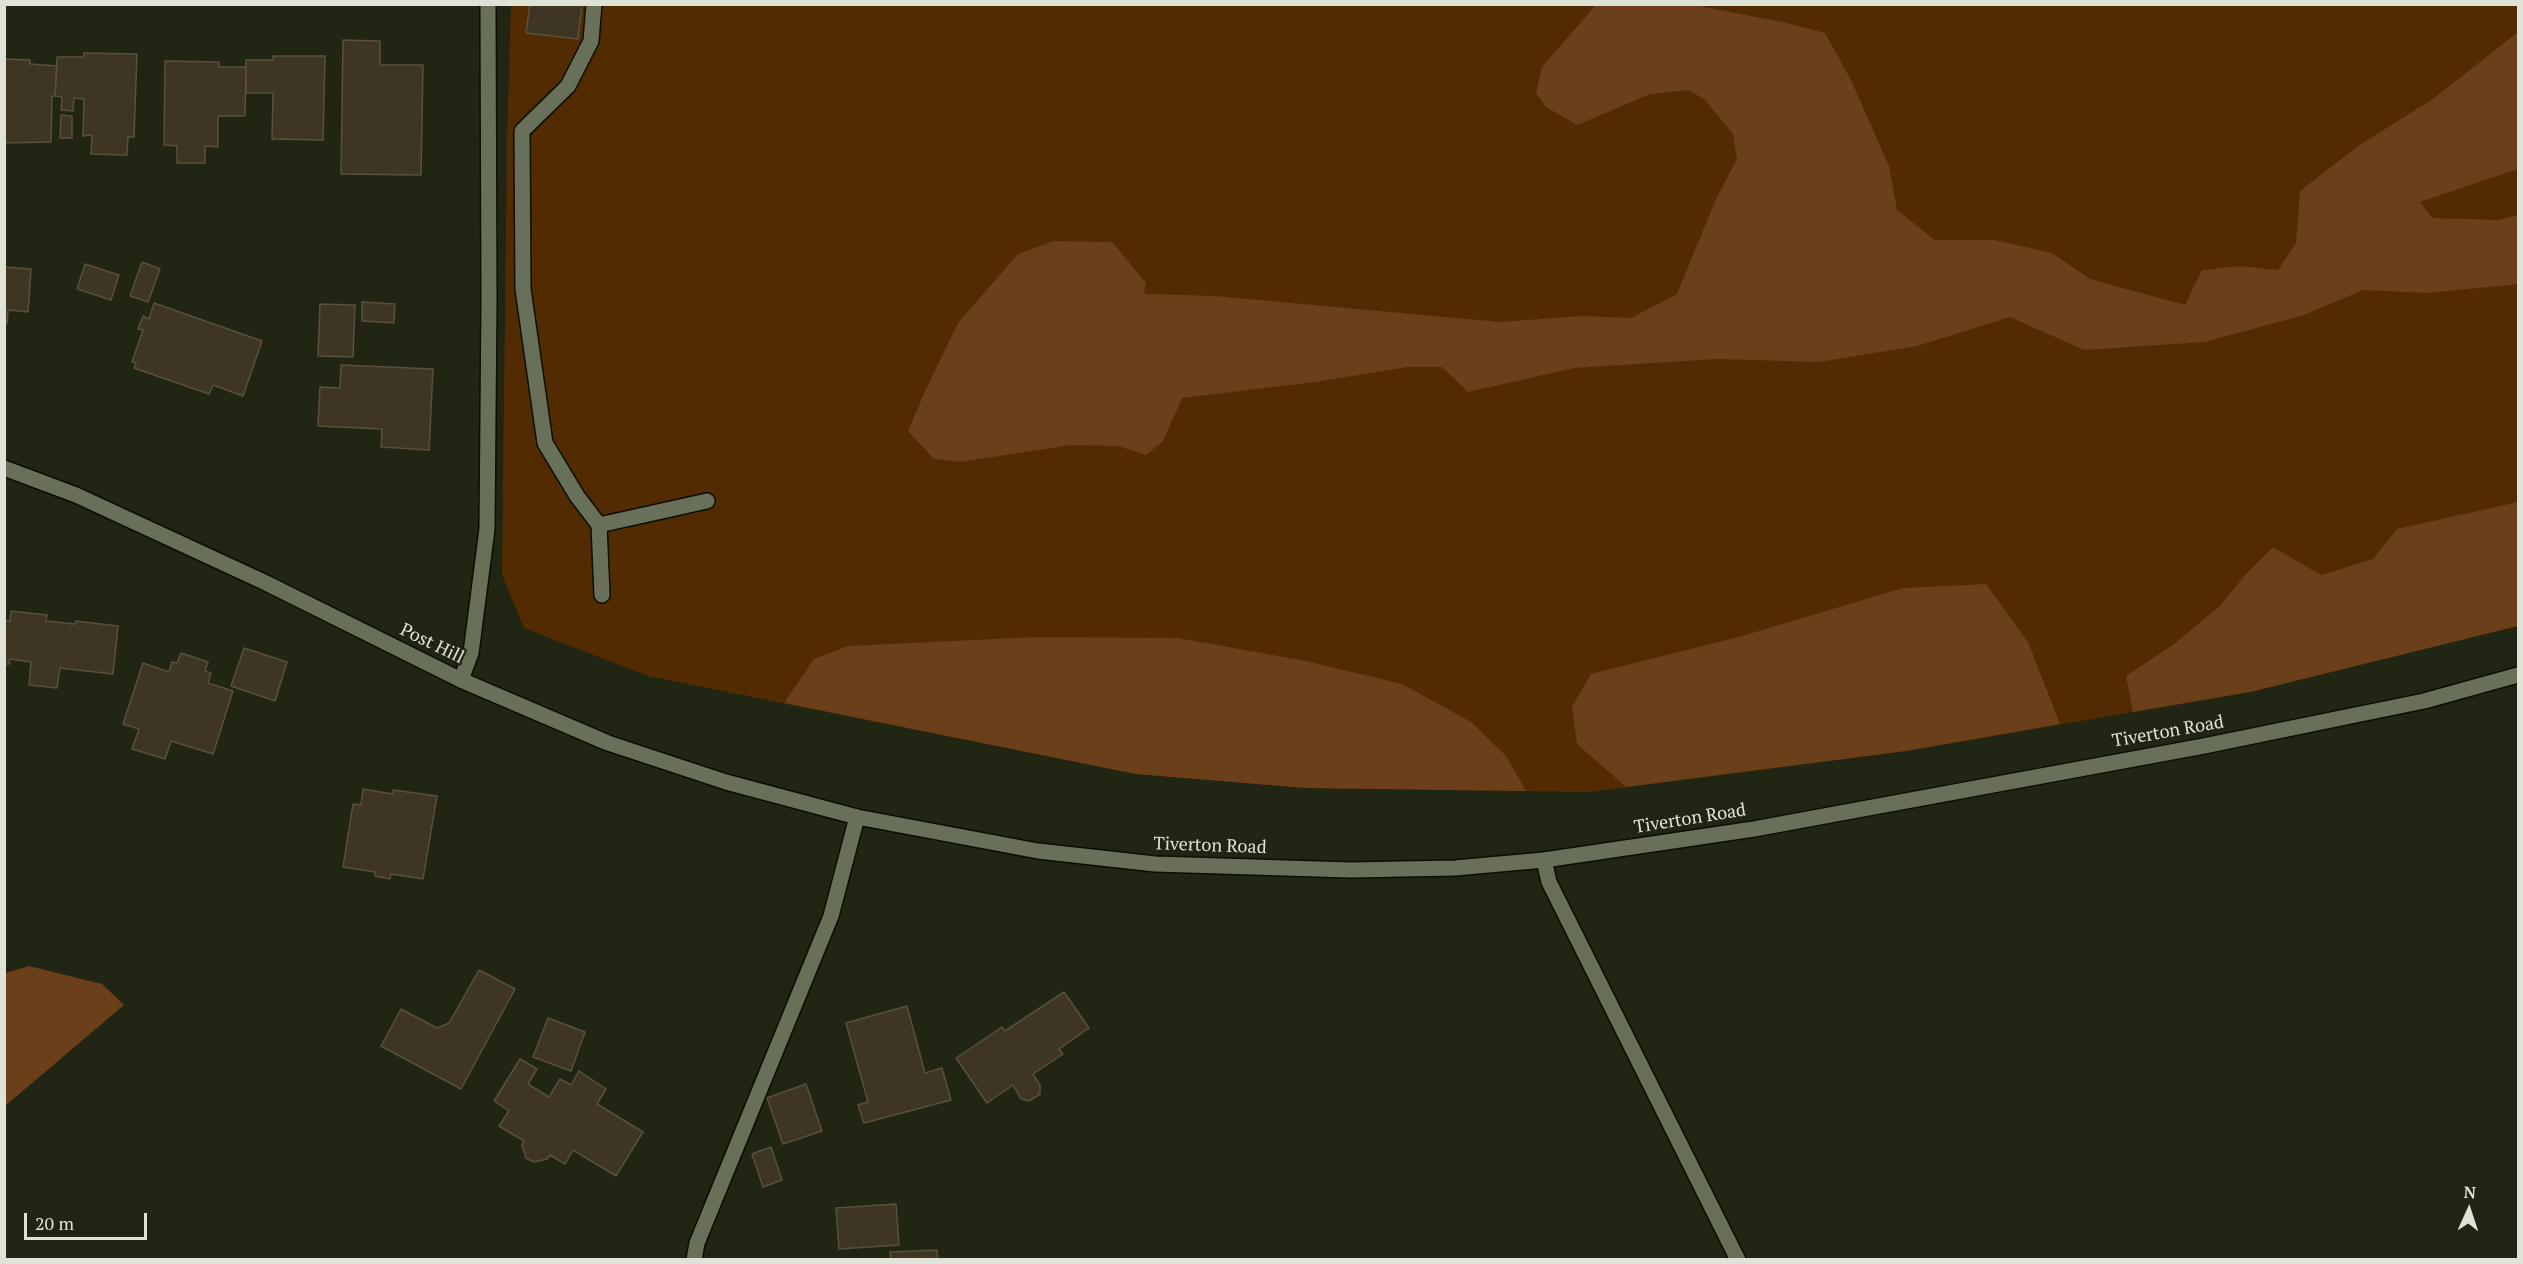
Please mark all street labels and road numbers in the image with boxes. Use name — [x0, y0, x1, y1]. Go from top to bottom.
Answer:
street label: Post Hill — [397, 619, 467, 669]
street label: Tiverton Road — [2110, 712, 2226, 752]
street label: Tiverton Road — [1632, 799, 1748, 839]
street label: Tiverton Road — [1153, 833, 1267, 859]

